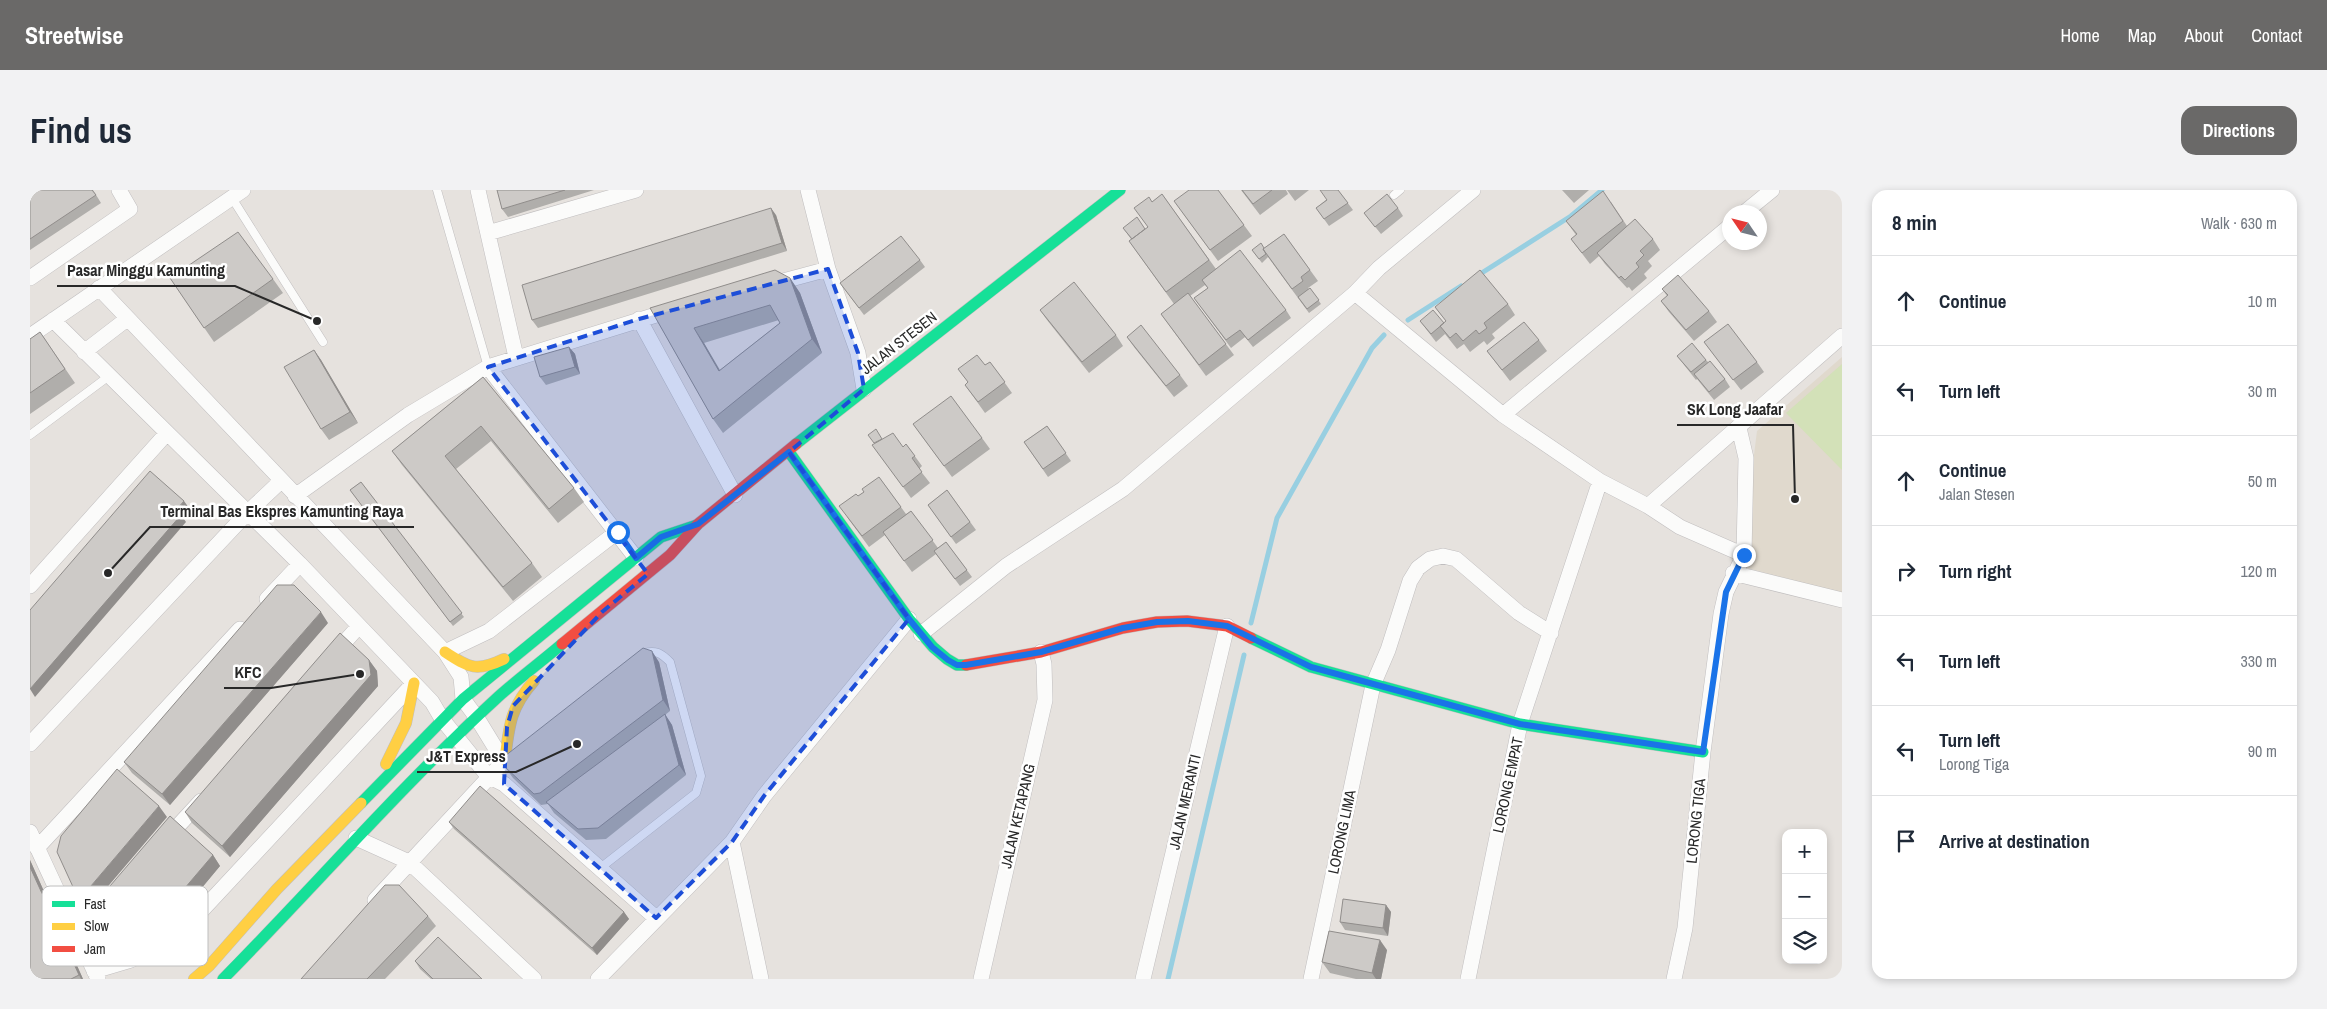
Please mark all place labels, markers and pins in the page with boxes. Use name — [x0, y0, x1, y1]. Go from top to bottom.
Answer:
callout: Pasar Minggu Kamunting — [57, 255, 235, 286]
callout: SK Long Jaafar — [1677, 394, 1793, 425]
callout: Terminal Bas Ekspres Kamunting Raya — [150, 496, 414, 527]
callout: KFC — [224, 657, 271, 688]
callout: J&T Express — [417, 741, 516, 772]

